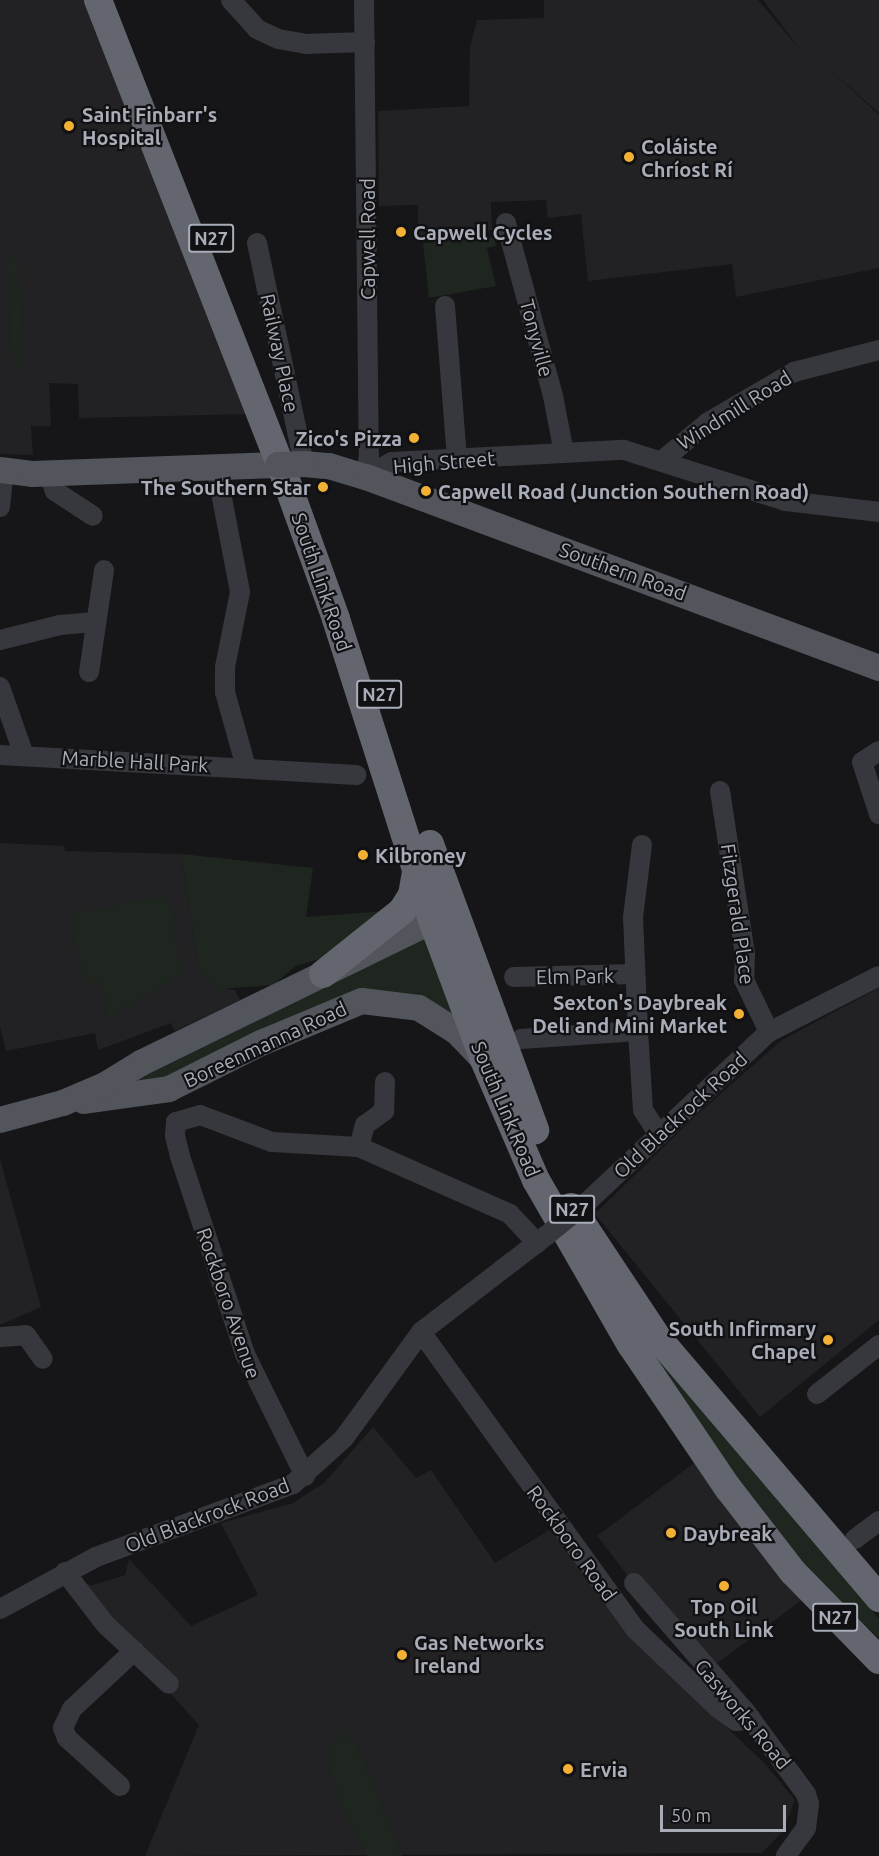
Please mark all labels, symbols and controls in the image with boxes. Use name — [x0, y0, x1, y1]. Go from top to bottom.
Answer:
place label: Saint Finbarr's Hospital — [82, 102, 217, 149]
marker: Saint Finbarr's Hospital — [60, 117, 78, 135]
place label: Coláiste Chríost Rí — [641, 134, 733, 181]
marker: Coláiste Chríost Rí — [622, 150, 636, 164]
street label: Capwell Road — [355, 178, 379, 300]
place label: Capwell Cycles — [413, 220, 552, 244]
road number: N27 — [187, 223, 235, 253]
marker: Capwell Cycles — [394, 225, 408, 239]
street label: Railway Place — [256, 292, 304, 414]
street label: Tonyville — [515, 297, 559, 379]
street label: Windmill Road — [672, 365, 796, 455]
place label: Zico's Pizza — [296, 426, 402, 450]
marker: Zico's Pizza — [407, 431, 421, 445]
street label: High Street — [392, 446, 496, 478]
place label: The Southern Star — [141, 475, 311, 499]
place label: Capwell Road (Junction Southern Road) — [438, 479, 809, 503]
marker: The Southern Star — [316, 480, 330, 494]
marker: Capwell Road (Junction Southern Road) — [419, 484, 433, 498]
street label: South Link Road — [287, 510, 357, 654]
street label: Southern Road — [556, 537, 690, 605]
road number: N27 — [355, 679, 403, 709]
street label: Marble Hall Park — [61, 745, 209, 777]
street label: Fitzgerald Place — [716, 842, 760, 986]
place label: Kilbroney — [375, 843, 466, 867]
marker: Kilbroney — [356, 848, 370, 862]
street label: Elm Park — [536, 963, 614, 989]
place label: Sexton's Daybreak Deli and Mini Market — [532, 990, 727, 1037]
street label: Boreenmanna Road — [180, 996, 350, 1092]
marker: Sexton's Daybreak Deli and Mini Market — [732, 1007, 746, 1021]
street label: South Link Road — [467, 1038, 545, 1180]
street label: Old Blackrock Road — [608, 1047, 752, 1183]
road number: N27 — [548, 1194, 596, 1224]
street label: Rockboro Avenue — [192, 1224, 266, 1382]
place label: South Infirmary Chapel — [669, 1316, 816, 1363]
marker: South Infirmary Chapel — [821, 1333, 835, 1347]
street label: Old Blackrock Road — [121, 1473, 293, 1557]
street label: Rockboro Road — [522, 1481, 622, 1605]
place label: Daybreak — [683, 1521, 773, 1545]
marker: Daybreak — [664, 1526, 678, 1540]
marker: Top Oil South Link — [717, 1579, 731, 1593]
place label: Top Oil South Link — [674, 1595, 774, 1642]
road number: N27 — [811, 1602, 859, 1632]
place label: Gas Networks Ireland — [414, 1631, 544, 1678]
marker: Gas Networks Ireland — [395, 1648, 409, 1662]
street label: Gasworks Road — [690, 1654, 796, 1774]
place label: Ervia — [580, 1757, 628, 1781]
marker: Ervia — [561, 1762, 575, 1776]
scale bar — [663, 1793, 789, 1831]
text: 50 m — [671, 1805, 711, 1825]

